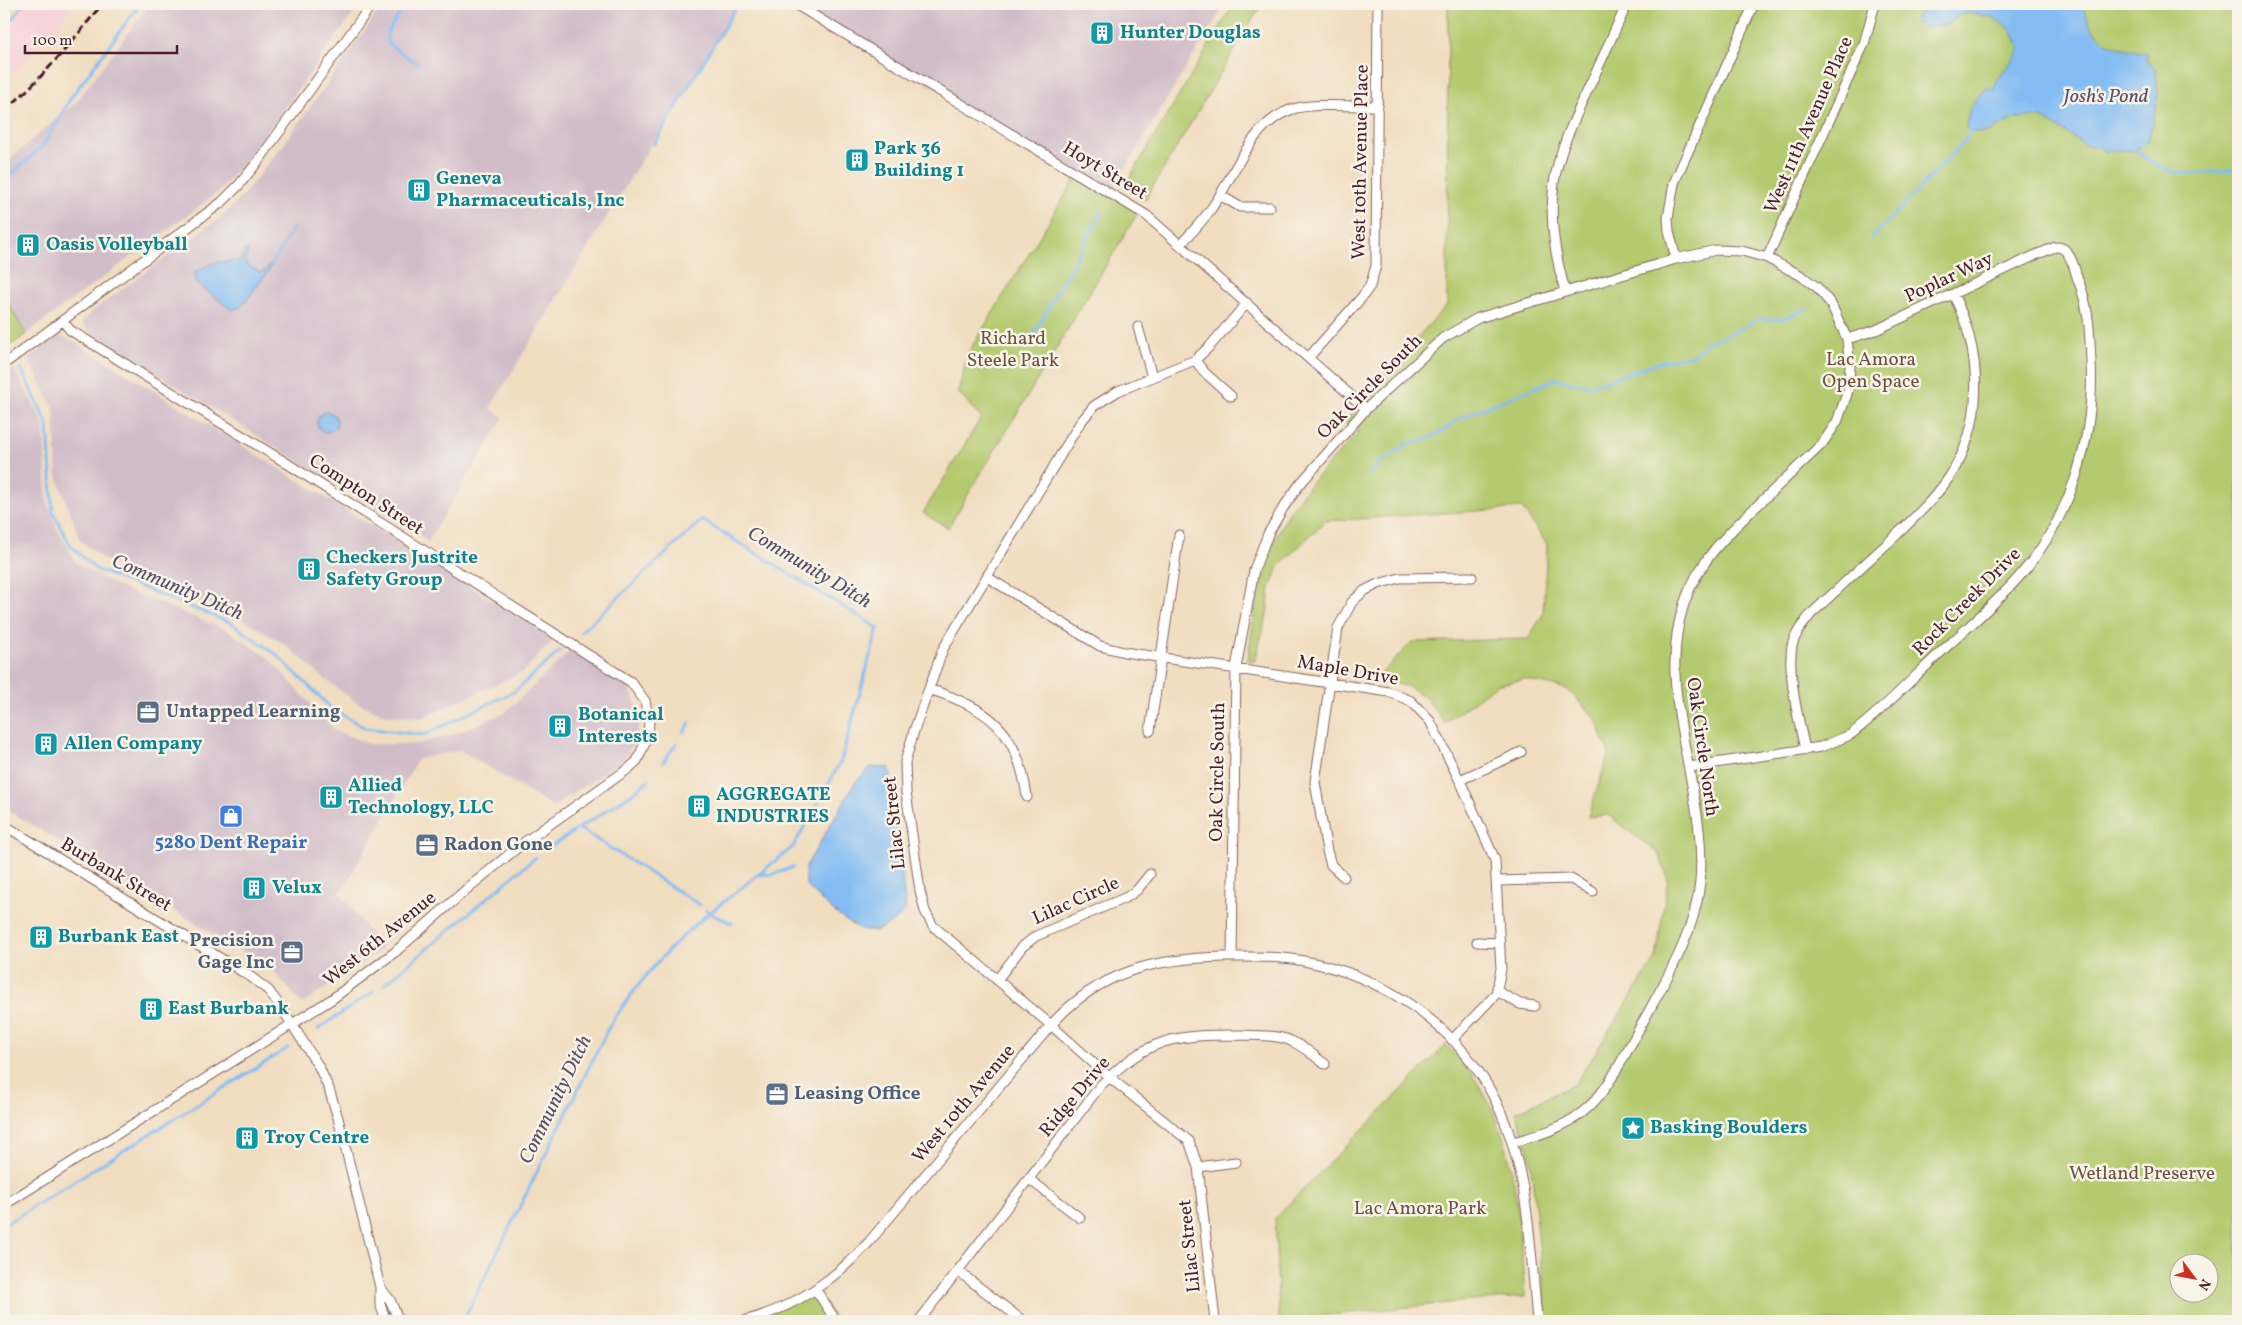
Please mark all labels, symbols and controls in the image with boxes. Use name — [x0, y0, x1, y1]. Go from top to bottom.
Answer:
building icon: Hunter Douglas — [1089, 20, 1115, 46]
place label: Hunter Douglas — [1120, 20, 1261, 46]
scale bar — [25, 22, 178, 54]
text: 100 m — [32, 31, 72, 52]
street label: West 11th Avenue Place — [1758, 32, 1860, 218]
street label: West 10th Avenue Place — [1346, 64, 1376, 260]
water label: Josh's Pond — [2062, 83, 2149, 111]
street label: Hoyt Street — [1058, 135, 1153, 207]
place label: Park 36 Building 1 — [874, 136, 964, 184]
building icon: Park 36 Building 1 — [844, 147, 870, 173]
place label: Geneva Pharmaceuticals, Inc — [436, 166, 625, 214]
building icon: Geneva Pharmaceuticals, Inc — [406, 177, 432, 203]
building icon: Oasis Volleyball — [15, 232, 41, 258]
place label: Oasis Volleyball — [46, 232, 188, 258]
street label: Poplar Way — [1901, 246, 1997, 310]
park label: Richard Steele Park — [967, 326, 1059, 374]
street label: Oak Circle South — [1312, 329, 1428, 445]
park label: Lac Amora Open Space — [1822, 347, 1920, 395]
street label: Compton Street — [304, 448, 429, 542]
water label: Community Ditch — [742, 520, 876, 616]
street label: Rock Creek Drive — [1907, 542, 2027, 662]
place label: Checkers Justrite Safety Group — [326, 545, 478, 593]
water label: Community Ditch — [107, 548, 247, 628]
building icon: Checkers Justrite Safety Group — [296, 556, 322, 582]
street label: Maple Drive — [1295, 649, 1401, 693]
street label: Oak Circle North — [1679, 676, 1725, 818]
office icon: Untapped Learning — [135, 699, 161, 725]
place label: Untapped Learning — [166, 699, 341, 725]
place label: Botanical Interests — [578, 702, 664, 750]
street label: Oak Circle South — [1204, 702, 1232, 842]
building icon: Botanical Interests — [547, 713, 573, 739]
building icon: Allen Company — [33, 731, 59, 757]
place label: Allen Company — [64, 731, 203, 757]
place label: Allied Technology, LLC — [348, 773, 494, 821]
street label: Lilac Street — [877, 775, 913, 871]
place label: AGGREGATE INDUSTRIES — [716, 782, 831, 830]
building icon: Allied Technology, LLC — [318, 784, 344, 810]
building icon: AGGREGATE INDUSTRIES — [686, 793, 712, 819]
shop icon: 5280 Dent Repair — [218, 803, 244, 829]
place label: 5280 Dent Repair — [155, 830, 307, 856]
street label: Burbank Street — [55, 831, 177, 919]
office icon: Radon Gone — [414, 832, 440, 858]
place label: Radon Gone — [444, 832, 553, 858]
street label: Lilac Circle — [1028, 870, 1124, 932]
building icon: Velux — [241, 875, 267, 901]
place label: Velux — [272, 875, 322, 901]
street label: West 6th Avenue — [318, 885, 442, 993]
building icon: Burbank East — [28, 924, 54, 950]
place label: Burbank East — [58, 924, 179, 950]
place label: Precision Gage Inc — [189, 928, 274, 976]
office icon: Precision Gage Inc — [279, 939, 305, 965]
building icon: East Burbank — [138, 996, 164, 1022]
place label: East Burbank — [168, 996, 289, 1022]
water label: Community Ditch — [513, 1031, 599, 1169]
street label: West 10th Avenue — [907, 1039, 1021, 1169]
street label: Ridge Drive — [1033, 1051, 1117, 1143]
office icon: Leasing Office — [764, 1081, 790, 1107]
place label: Leasing Office — [794, 1081, 921, 1107]
place icon: Basking Boulders — [1620, 1115, 1646, 1141]
place label: Basking Boulders — [1650, 1115, 1808, 1141]
building icon: Troy Centre — [234, 1125, 260, 1151]
place label: Troy Centre — [264, 1125, 369, 1151]
park label: Wetland Preserve — [2069, 1161, 2215, 1187]
park label: Lac Amora Park — [1354, 1196, 1486, 1222]
street label: Lilac Street — [1172, 1198, 1208, 1294]
north arrow — [2170, 1252, 2220, 1302]
text: N — [2193, 1275, 2215, 1293]

